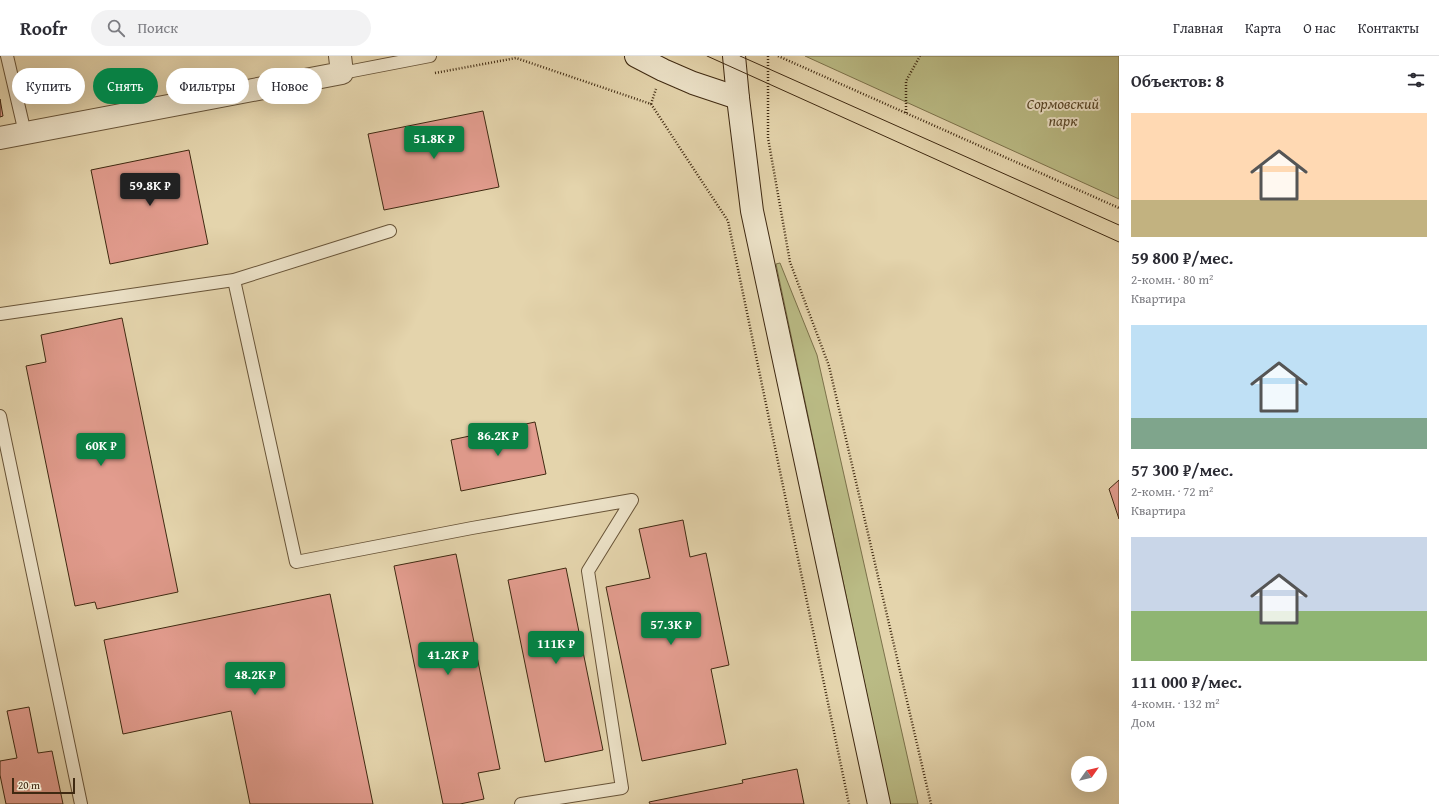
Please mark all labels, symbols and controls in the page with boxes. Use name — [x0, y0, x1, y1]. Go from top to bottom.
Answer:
search box — [91, 10, 371, 46]
text: Roofr — [20, 14, 67, 42]
icon: search — [105, 17, 127, 39]
text: Поиск — [137, 17, 178, 38]
text: Главная — [1173, 18, 1223, 38]
text: Карта — [1245, 18, 1281, 38]
text: О нас — [1303, 18, 1336, 38]
text: Контакты — [1358, 18, 1419, 38]
chip: Купить — [12, 68, 85, 104]
chip: Снять — [93, 68, 158, 104]
chip: Фильтры — [166, 68, 249, 104]
chip: Новое — [257, 68, 322, 104]
text: Объектов: 8 — [1131, 68, 1224, 93]
icon: filters — [1405, 69, 1427, 91]
park label: Сормовский парк — [1027, 93, 1100, 131]
pin: 51.8K ₽ — [397, 126, 471, 160]
text: 51.8K ₽ — [413, 129, 455, 148]
icon: home — [1243, 139, 1315, 211]
pin: 59.8K ₽ — [113, 173, 187, 207]
text: 59.8K ₽ — [129, 176, 171, 195]
text: 59 800 ₽/мес. — [1131, 245, 1233, 270]
text: 2-комн. · 80 m² — [1131, 270, 1213, 289]
text: Квартира — [1131, 289, 1186, 308]
icon: home — [1243, 351, 1315, 423]
pin: 86.2K ₽ — [461, 423, 535, 457]
text: 86.2K ₽ — [477, 426, 519, 445]
pin: 60K ₽ — [73, 433, 129, 467]
text: 60K ₽ — [85, 436, 117, 455]
text: 57 300 ₽/мес. — [1131, 457, 1233, 482]
text: 2-комн. · 72 m² — [1131, 482, 1213, 501]
text: Квартира — [1131, 501, 1186, 520]
icon: home — [1243, 563, 1315, 635]
pin: 57.3K ₽ — [634, 612, 708, 646]
text: 57.3K ₽ — [650, 615, 692, 634]
pin: 111K ₽ — [523, 631, 589, 665]
text: 111K ₽ — [537, 634, 575, 653]
pin: 41.2K ₽ — [411, 642, 485, 676]
text: 41.2K ₽ — [427, 645, 469, 664]
pin: 48.2K ₽ — [218, 662, 292, 696]
text: 48.2K ₽ — [234, 665, 276, 684]
text: 111 000 ₽/мес. — [1131, 669, 1242, 694]
text: 4-комн. · 132 m² — [1131, 694, 1220, 713]
text: Дом — [1131, 713, 1155, 732]
north arrow — [1071, 756, 1107, 792]
map controls — [1071, 756, 1107, 792]
scale bar — [12, 776, 75, 795]
text: 20 m — [18, 777, 40, 793]

